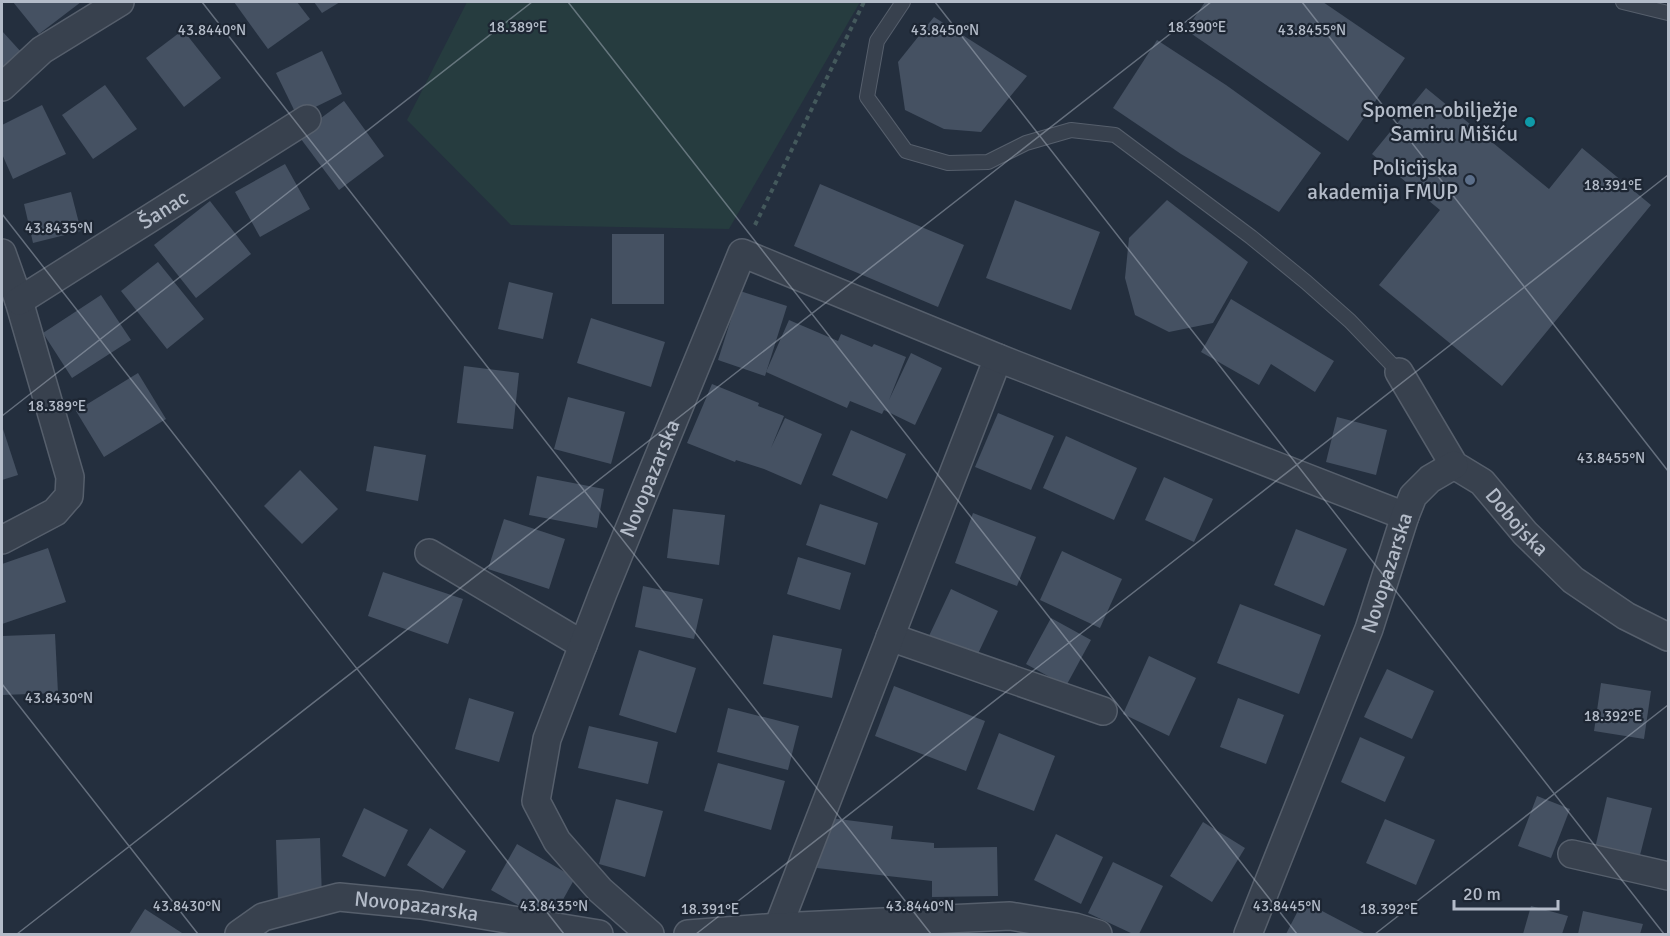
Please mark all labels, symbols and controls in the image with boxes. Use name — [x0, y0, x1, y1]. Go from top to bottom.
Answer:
text: 18.389°E — [489, 18, 547, 36]
text: 18.390°E — [1168, 18, 1226, 36]
text: 43.8440°N — [178, 21, 246, 39]
text: 43.8450°N — [911, 21, 979, 39]
text: 43.8455°N — [1278, 21, 1346, 39]
place label: Spomen-obilježje Samiru Mišiću — [1362, 97, 1518, 147]
marker: Spomen-obilježje Samiru Mišiću — [1523, 115, 1537, 129]
place label: Policijska akademija FMUP — [1307, 155, 1458, 205]
marker: Policijska akademija FMUP — [1463, 173, 1477, 187]
text: 18.391°E — [1584, 176, 1642, 194]
street label: Šanac — [134, 184, 194, 235]
text: 43.8435°N — [25, 219, 93, 237]
text: 18.389°E — [28, 397, 86, 415]
street label: Novopazarska — [614, 416, 686, 541]
text: 43.8455°N — [1577, 449, 1645, 467]
street label: Dobojska — [1480, 483, 1554, 562]
street label: Novopazarska — [1355, 509, 1418, 636]
text: 43.8430°N — [25, 689, 93, 707]
text: 18.392°E — [1584, 707, 1642, 725]
scale bar — [1454, 873, 1558, 911]
text: 20 m — [1463, 883, 1501, 905]
street label: Novopazarska — [353, 886, 481, 927]
text: 43.8430°N — [153, 897, 221, 915]
text: 43.8435°N — [520, 897, 588, 915]
text: 43.8440°N — [886, 897, 954, 915]
text: 43.8445°N — [1253, 897, 1321, 915]
text: 18.391°E — [681, 900, 739, 918]
text: 18.392°E — [1360, 900, 1418, 918]

